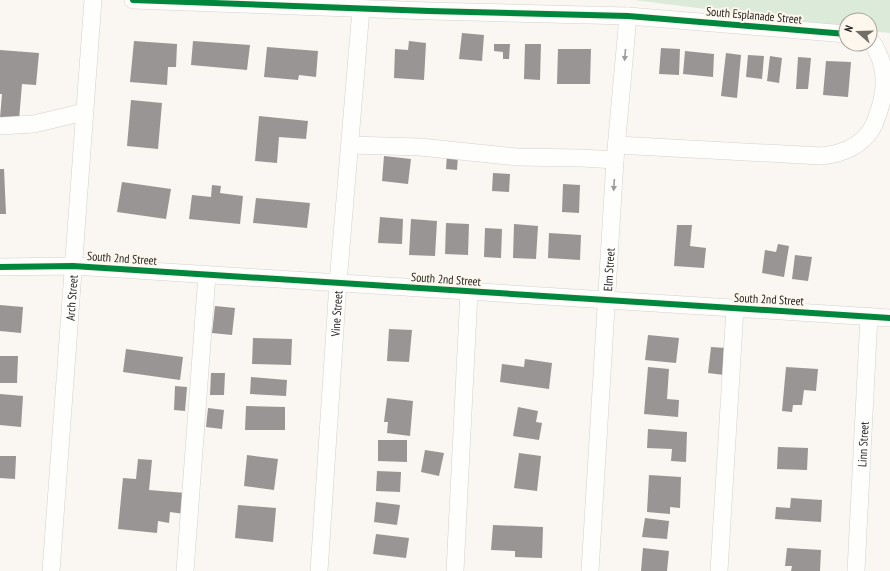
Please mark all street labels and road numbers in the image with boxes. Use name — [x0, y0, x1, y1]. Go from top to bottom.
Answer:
street label: South Esplanade Street — [705, 3, 803, 27]
street label: Elm Street — [600, 247, 617, 292]
street label: South 2nd Street — [87, 248, 158, 268]
street label: South 2nd Street — [411, 269, 482, 289]
street label: Arch Street — [62, 274, 80, 321]
street label: Vine Street — [327, 289, 345, 338]
street label: South 2nd Street — [734, 290, 805, 308]
street label: Linn Street — [854, 420, 871, 467]

